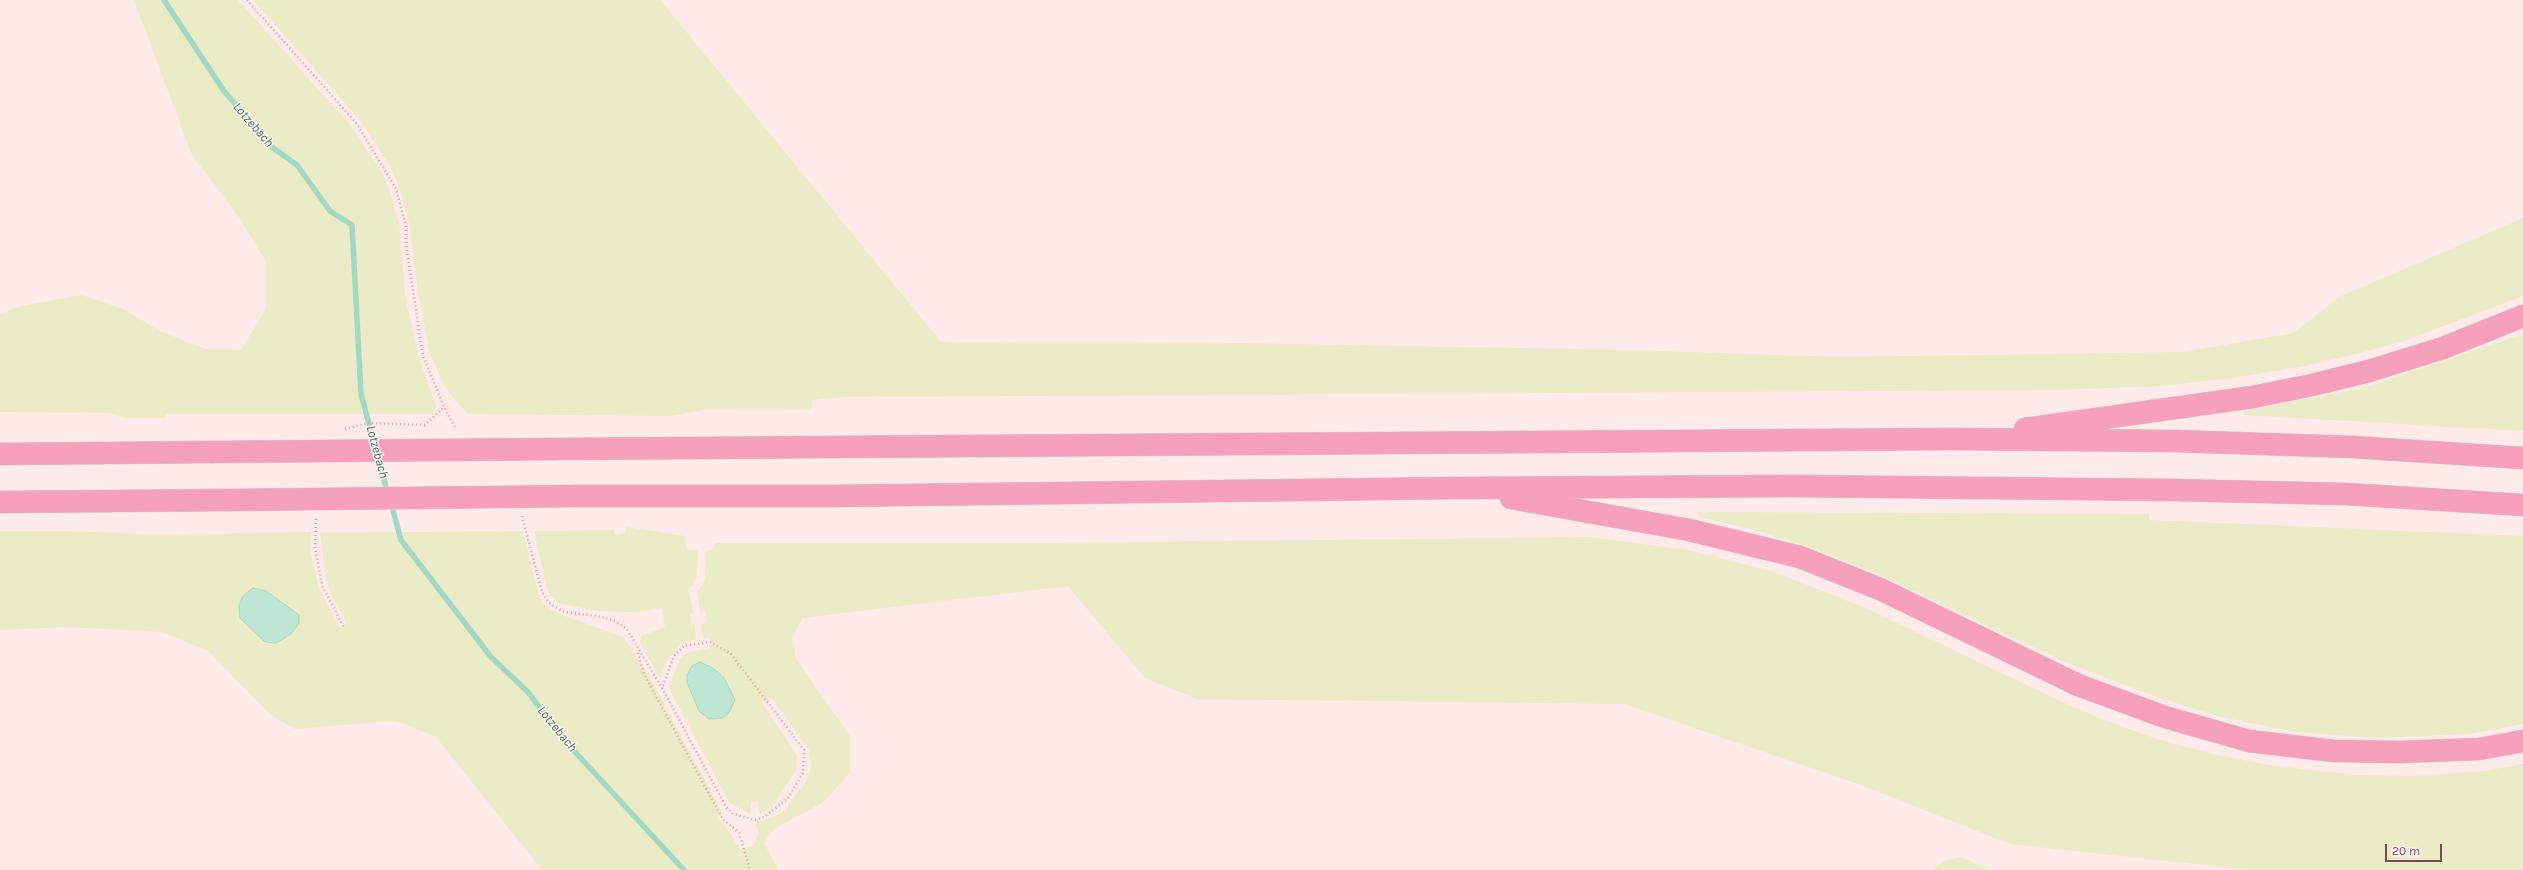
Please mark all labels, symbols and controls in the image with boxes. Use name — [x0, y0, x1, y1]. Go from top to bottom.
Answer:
water label: Lotzebach — [229, 99, 277, 151]
water label: Lotzebach — [362, 424, 392, 480]
water label: Lotzebach — [534, 703, 580, 755]
scale bar — [2387, 836, 2444, 862]
text: 20 m — [2392, 844, 2420, 858]

